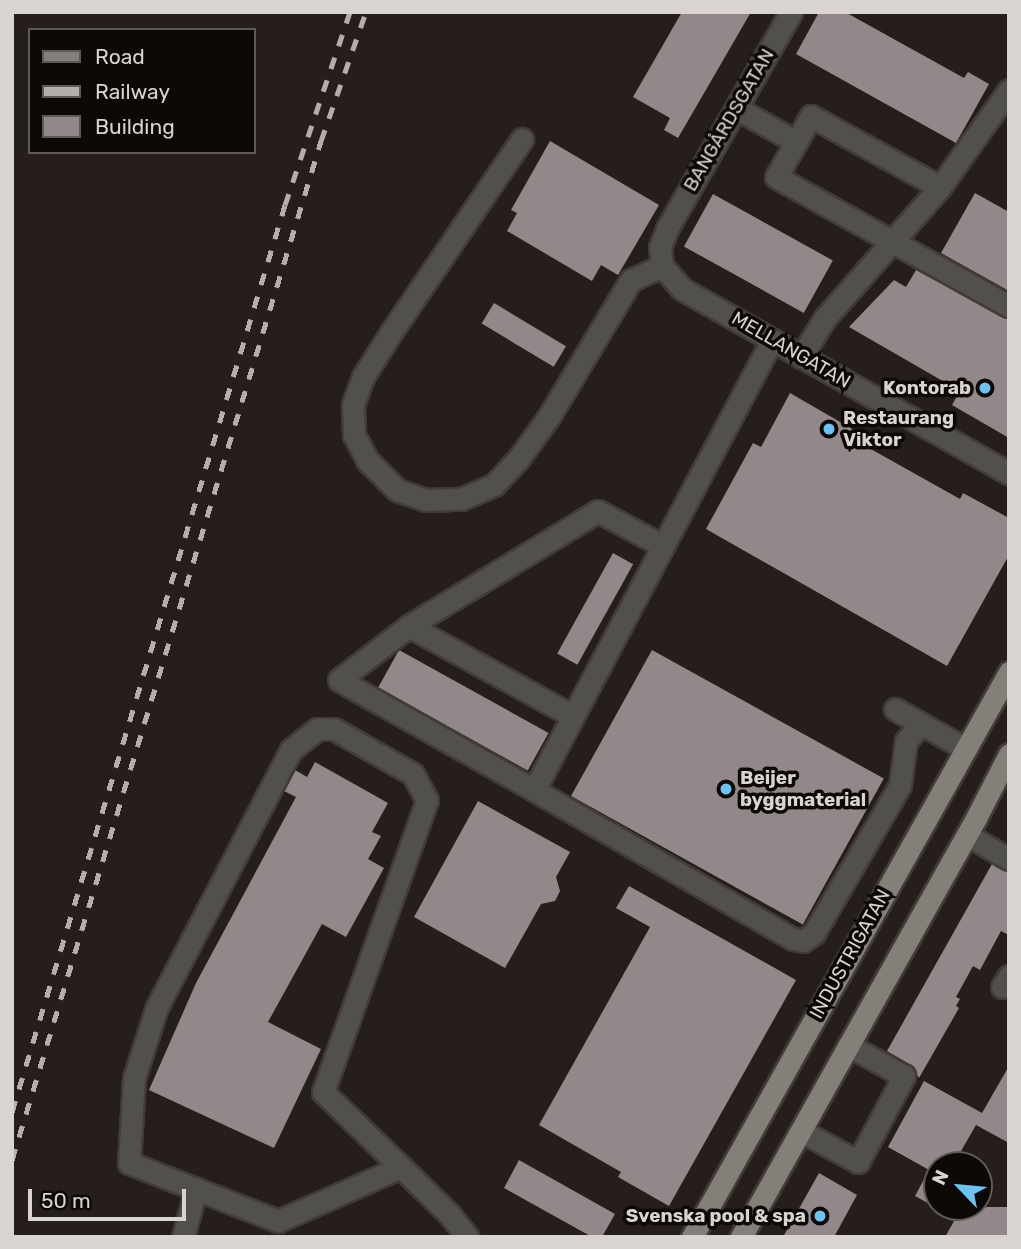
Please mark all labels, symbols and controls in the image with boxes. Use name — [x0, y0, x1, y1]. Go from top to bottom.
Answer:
legend — [28, 28, 256, 154]
text: Road — [95, 44, 145, 69]
street label: BANGÅRDSGATAN — [679, 45, 779, 195]
text: Railway — [95, 79, 170, 104]
text: Building — [95, 114, 175, 139]
street label: MELLANGATAN — [728, 307, 854, 393]
place label: Kontorab — [883, 377, 971, 399]
marker: Kontorab — [977, 380, 993, 396]
place label: Restaurang Viktor — [843, 407, 954, 451]
marker: Restaurang Viktor — [821, 421, 837, 437]
place label: Beijer byggmaterial — [740, 767, 866, 811]
marker: Beijer byggmaterial — [718, 781, 734, 797]
street label: INDUSTRIGATAN — [805, 885, 895, 1023]
north arrow — [923, 1151, 993, 1221]
text: N — [927, 1166, 954, 1189]
scale bar — [32, 1176, 189, 1220]
text: 50 m — [41, 1188, 91, 1213]
place label: Svenska pool & spa — [626, 1205, 806, 1227]
marker: Svenska pool & spa — [812, 1208, 828, 1224]

